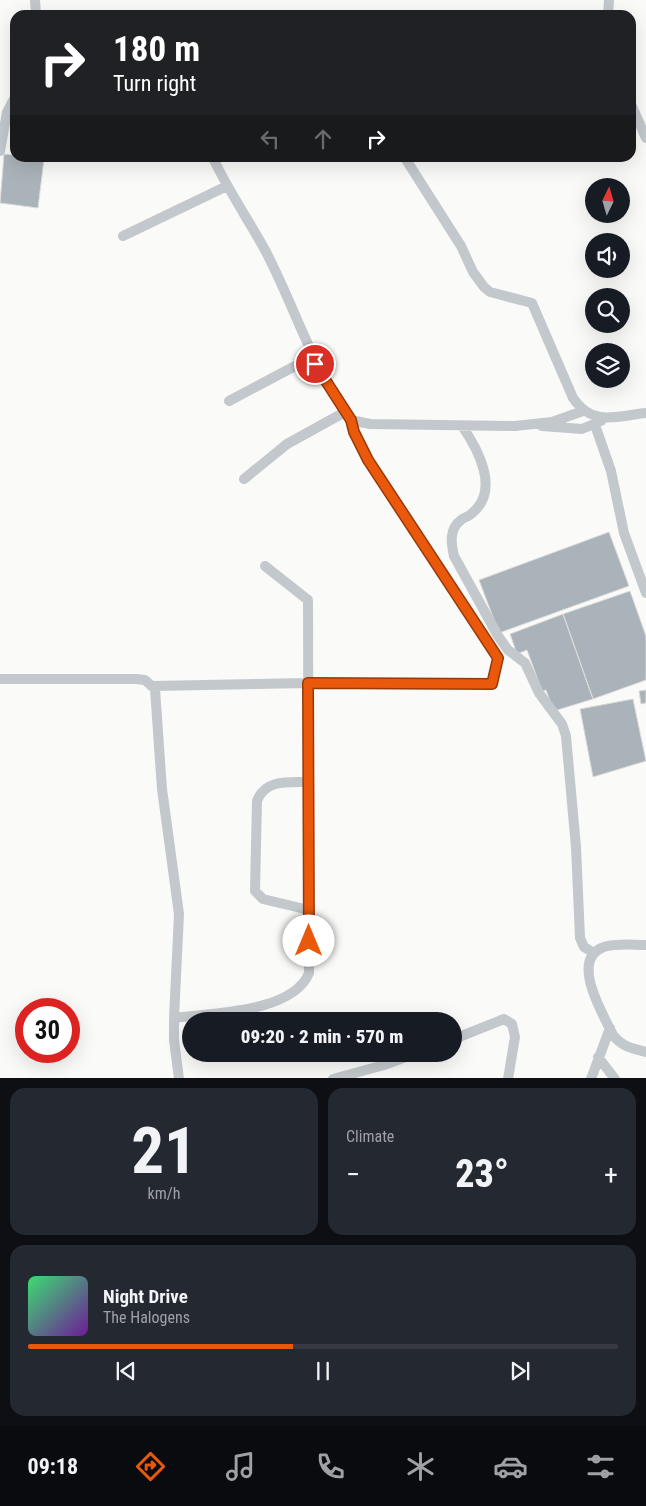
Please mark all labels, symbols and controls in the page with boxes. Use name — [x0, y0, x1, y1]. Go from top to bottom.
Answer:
text: 180 m — [113, 29, 200, 70]
icon: right — [30, 30, 95, 95]
text: Turn right — [113, 71, 196, 96]
icon: left — [256, 125, 284, 153]
icon: ahead — [309, 125, 337, 153]
icon: right — [362, 125, 390, 153]
north arrow — [585, 178, 630, 222]
map controls — [585, 178, 630, 388]
button: sound — [585, 233, 630, 278]
button: search — [585, 288, 630, 333]
pin — [294, 343, 336, 385]
button: layers — [585, 343, 630, 388]
icon: arrive — [301, 350, 329, 378]
position arrow — [282, 914, 334, 966]
speed limit sign: 30 — [15, 998, 80, 1063]
text: 09:20 · 2 min · 570 m — [241, 1025, 403, 1048]
text: 21 — [131, 1113, 197, 1189]
text: Climate — [346, 1127, 394, 1146]
text: 23° — [455, 1152, 509, 1196]
text: − — [346, 1158, 360, 1191]
text: + — [604, 1158, 618, 1191]
text: km/h — [148, 1184, 180, 1203]
text: Night Drive — [103, 1285, 188, 1308]
text: The Halogens — [103, 1308, 190, 1327]
icon: previous — [112, 1357, 140, 1385]
icon: pause — [309, 1357, 337, 1385]
icon: next — [506, 1357, 534, 1385]
icon: directions — [133, 1449, 168, 1484]
icon: music — [223, 1449, 258, 1484]
icon: phone — [313, 1449, 348, 1484]
icon: climate — [403, 1449, 438, 1484]
icon: car — [493, 1449, 528, 1484]
icon: filters — [583, 1449, 618, 1484]
text: 09:18 — [28, 1454, 78, 1479]

